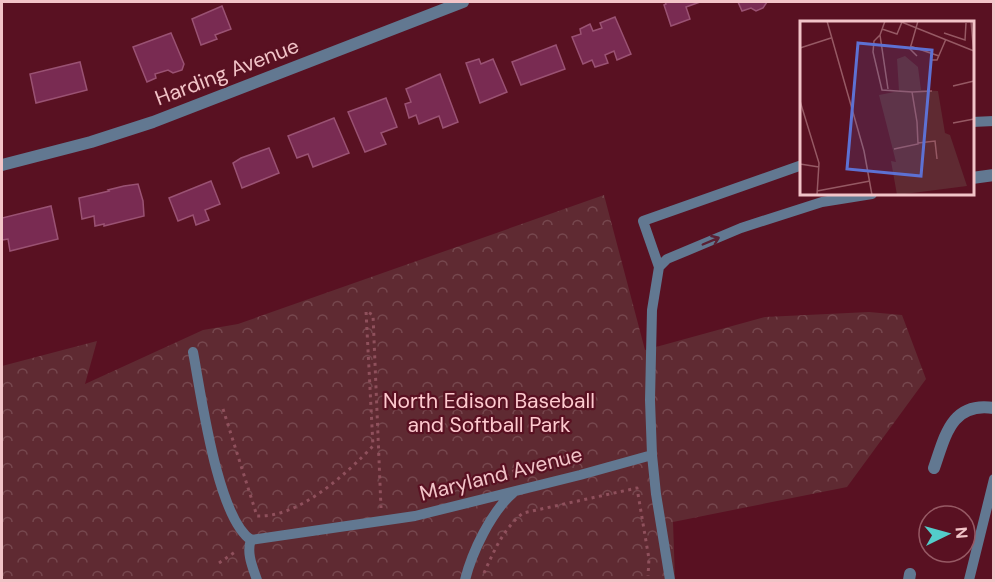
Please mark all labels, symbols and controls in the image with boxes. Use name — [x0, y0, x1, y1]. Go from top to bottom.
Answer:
inset map — [800, 21, 974, 195]
street label: Harding Avenue — [151, 32, 303, 112]
one-way arrow — [701, 235, 719, 246]
park label: North Edison Baseball and Softball Park — [383, 387, 595, 439]
street label: Maryland Avenue — [417, 440, 585, 508]
north arrow — [917, 504, 977, 564]
text: N — [950, 526, 972, 539]

